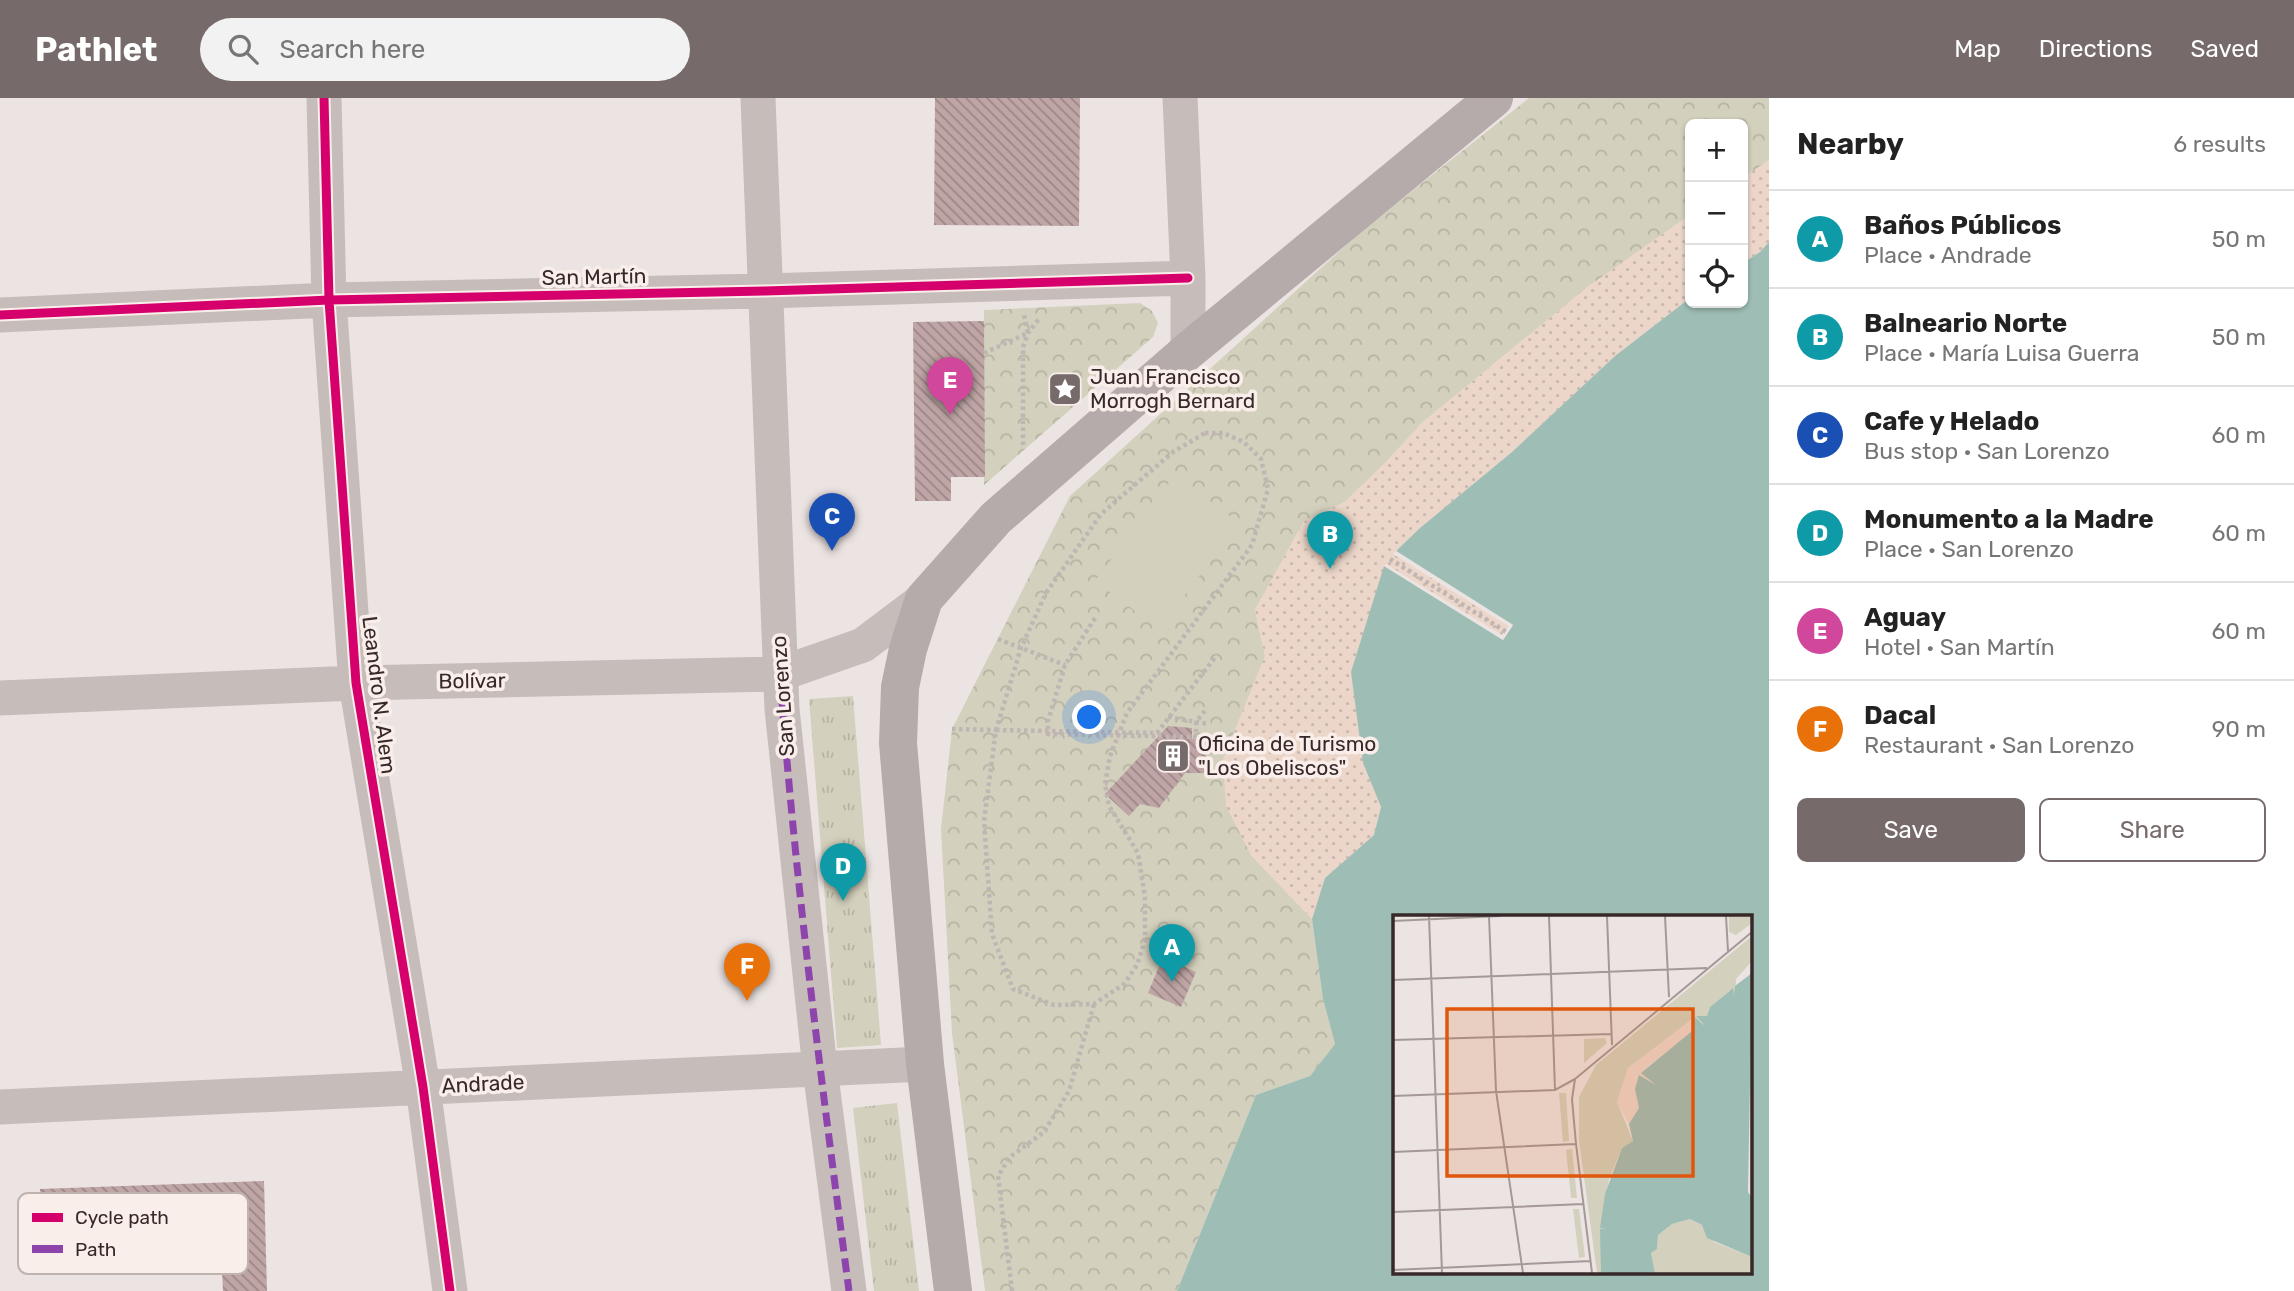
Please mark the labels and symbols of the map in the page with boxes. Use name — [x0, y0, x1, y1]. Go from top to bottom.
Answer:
street label: San Martín — [541, 263, 647, 290]
pin: E — [927, 357, 973, 415]
place label: Juan Francisco Morrogh Bernard — [1090, 364, 1255, 413]
place icon: Juan Francisco Morrogh Bernard — [1046, 370, 1084, 408]
pin: C — [809, 493, 855, 551]
pin: B — [1307, 511, 1353, 569]
street label: Leandro N. Alem — [357, 614, 402, 775]
street label: San Lorenzo — [766, 635, 799, 757]
street label: Bolívar — [438, 667, 506, 694]
your location — [1072, 700, 1106, 734]
place label: Oficina de Turismo "Los Obeliscos" — [1198, 731, 1376, 780]
building icon: Oficina de Turismo "Los Obeliscos" — [1154, 737, 1192, 775]
pin: D — [820, 843, 866, 901]
inset map — [1393, 915, 1752, 1274]
pin: A — [1149, 924, 1195, 982]
pin: F — [724, 943, 770, 1001]
street label: Andrade — [441, 1069, 525, 1098]
legend — [18, 1193, 248, 1274]
text: Cycle path — [75, 1206, 169, 1229]
text: Path — [75, 1238, 116, 1261]

